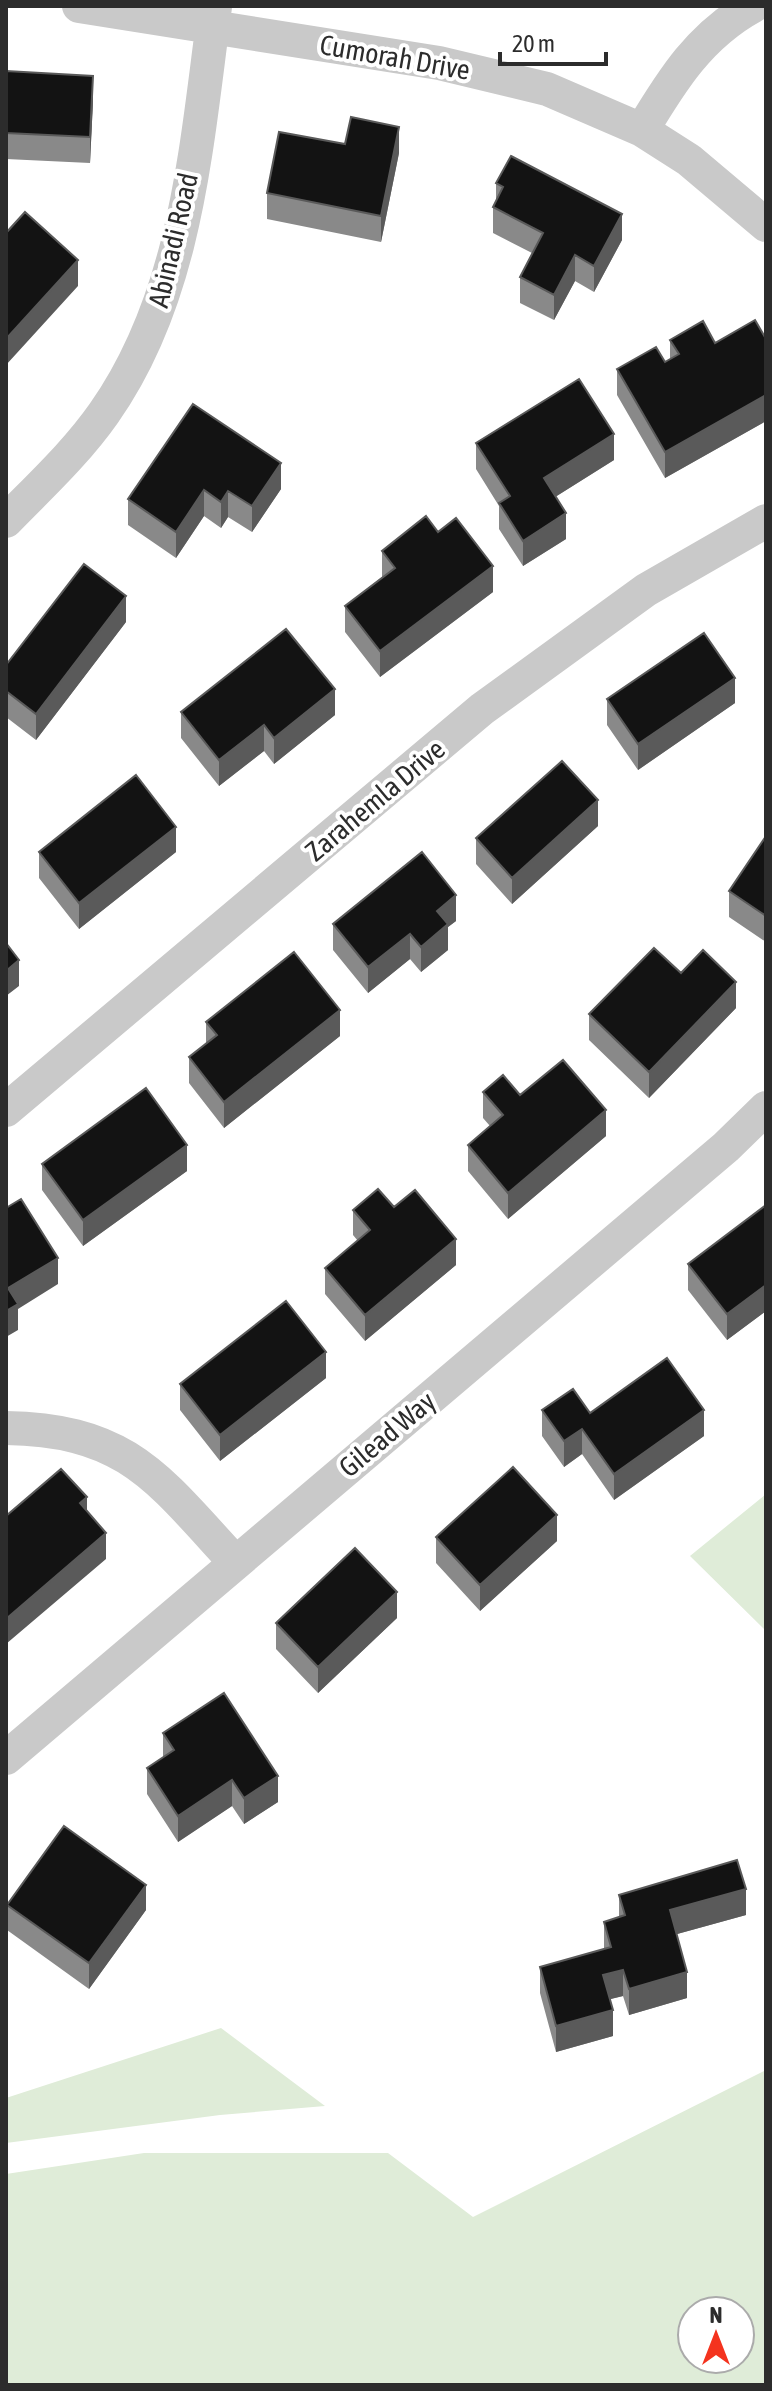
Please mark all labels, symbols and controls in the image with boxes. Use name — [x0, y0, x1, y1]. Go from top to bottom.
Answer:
scale bar — [500, 16, 606, 66]
street label: Cumorah Drive — [317, 28, 473, 86]
text: 20 m — [512, 30, 555, 57]
street label: Abinadi Road — [142, 170, 204, 310]
street label: Zarahemla Drive — [299, 733, 451, 867]
street label: Gilead Way — [333, 1385, 441, 1483]
north arrow — [676, 2295, 756, 2375]
text: N — [710, 2302, 722, 2328]

